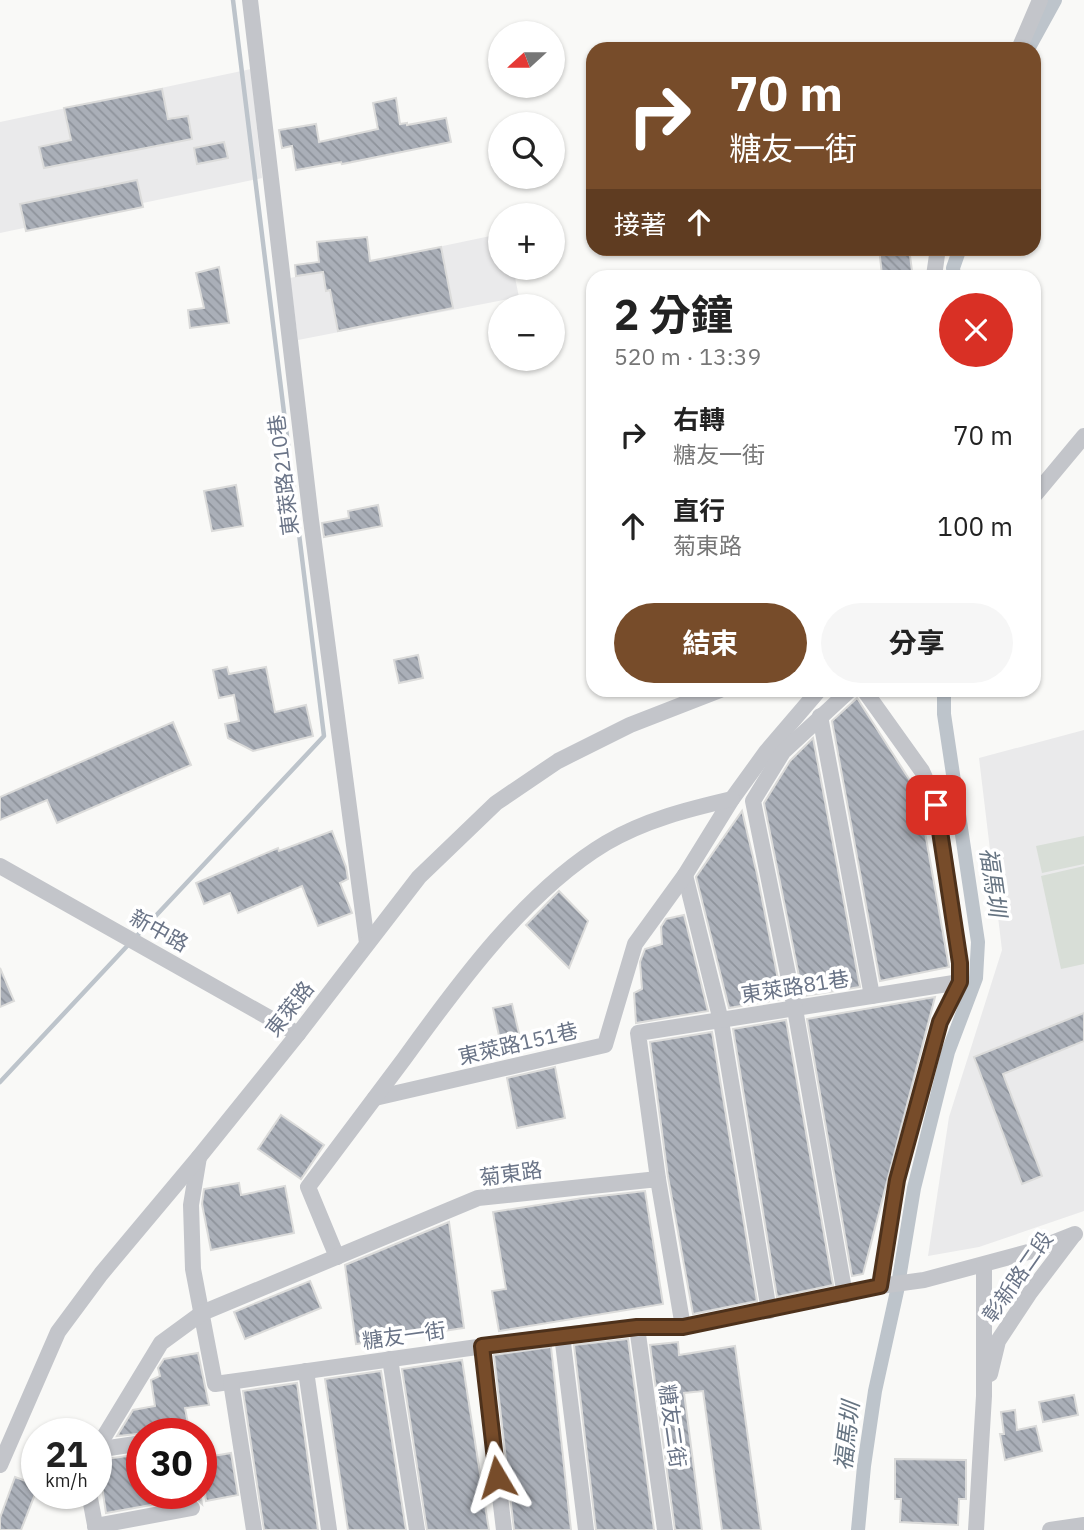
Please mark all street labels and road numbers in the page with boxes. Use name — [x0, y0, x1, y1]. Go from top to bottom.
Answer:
street label: 東萊路210巷 — [262, 413, 304, 537]
street label: 新中路 — [125, 903, 194, 958]
street label: 東萊路81巷 — [739, 964, 851, 1008]
street label: 東萊路 — [259, 975, 320, 1042]
street label: 東萊路151巷 — [455, 1016, 580, 1070]
street label: 菊東路 — [478, 1155, 544, 1191]
street label: 彰新路二段 — [976, 1225, 1059, 1327]
street label: 糖友一街 — [360, 1315, 447, 1355]
street label: 糖友二街 — [653, 1382, 693, 1469]

